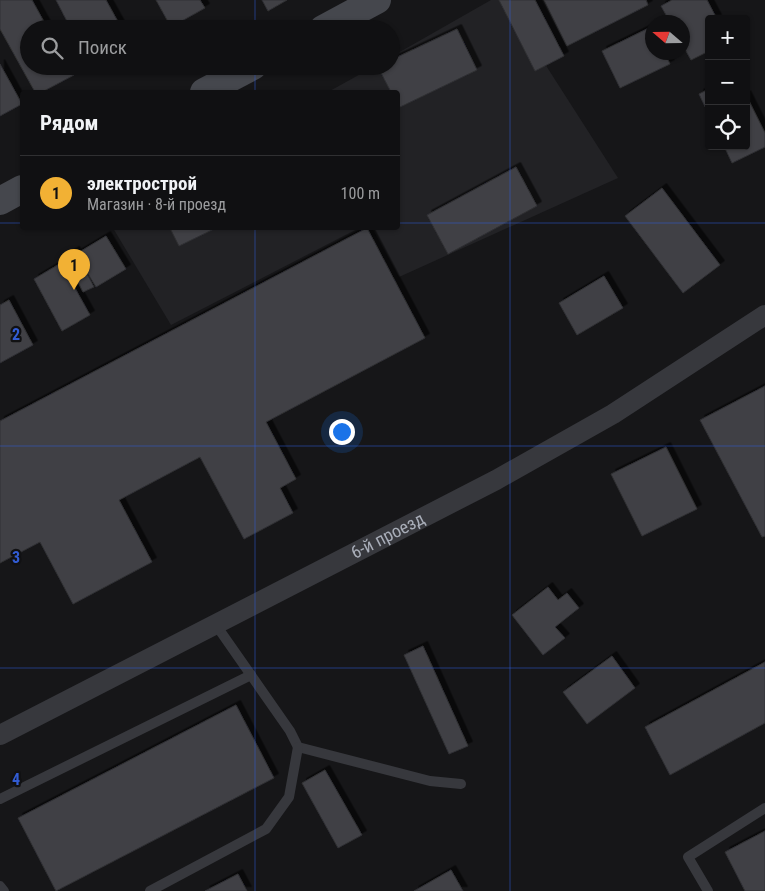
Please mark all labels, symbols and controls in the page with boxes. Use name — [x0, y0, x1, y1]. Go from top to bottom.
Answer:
north arrow — [645, 15, 690, 60]
map controls — [705, 15, 750, 150]
button: + — [705, 15, 750, 60]
search box — [20, 20, 400, 75]
icon: search — [38, 34, 66, 62]
text: Поиск — [78, 36, 127, 59]
button: − — [705, 60, 750, 105]
button: locate — [705, 105, 750, 150]
text: Рядом — [40, 111, 99, 135]
text: электрострой — [87, 172, 197, 195]
text: 1 — [52, 184, 60, 203]
text: 100 m — [341, 184, 380, 203]
text: Магазин · 8-й проезд — [87, 195, 226, 214]
pin: 1 — [58, 249, 90, 290]
text: 2 — [12, 325, 20, 344]
your location — [329, 419, 355, 445]
street label: 6-й проезд — [347, 507, 428, 563]
text: 3 — [12, 548, 20, 567]
text: 4 — [12, 770, 20, 789]

